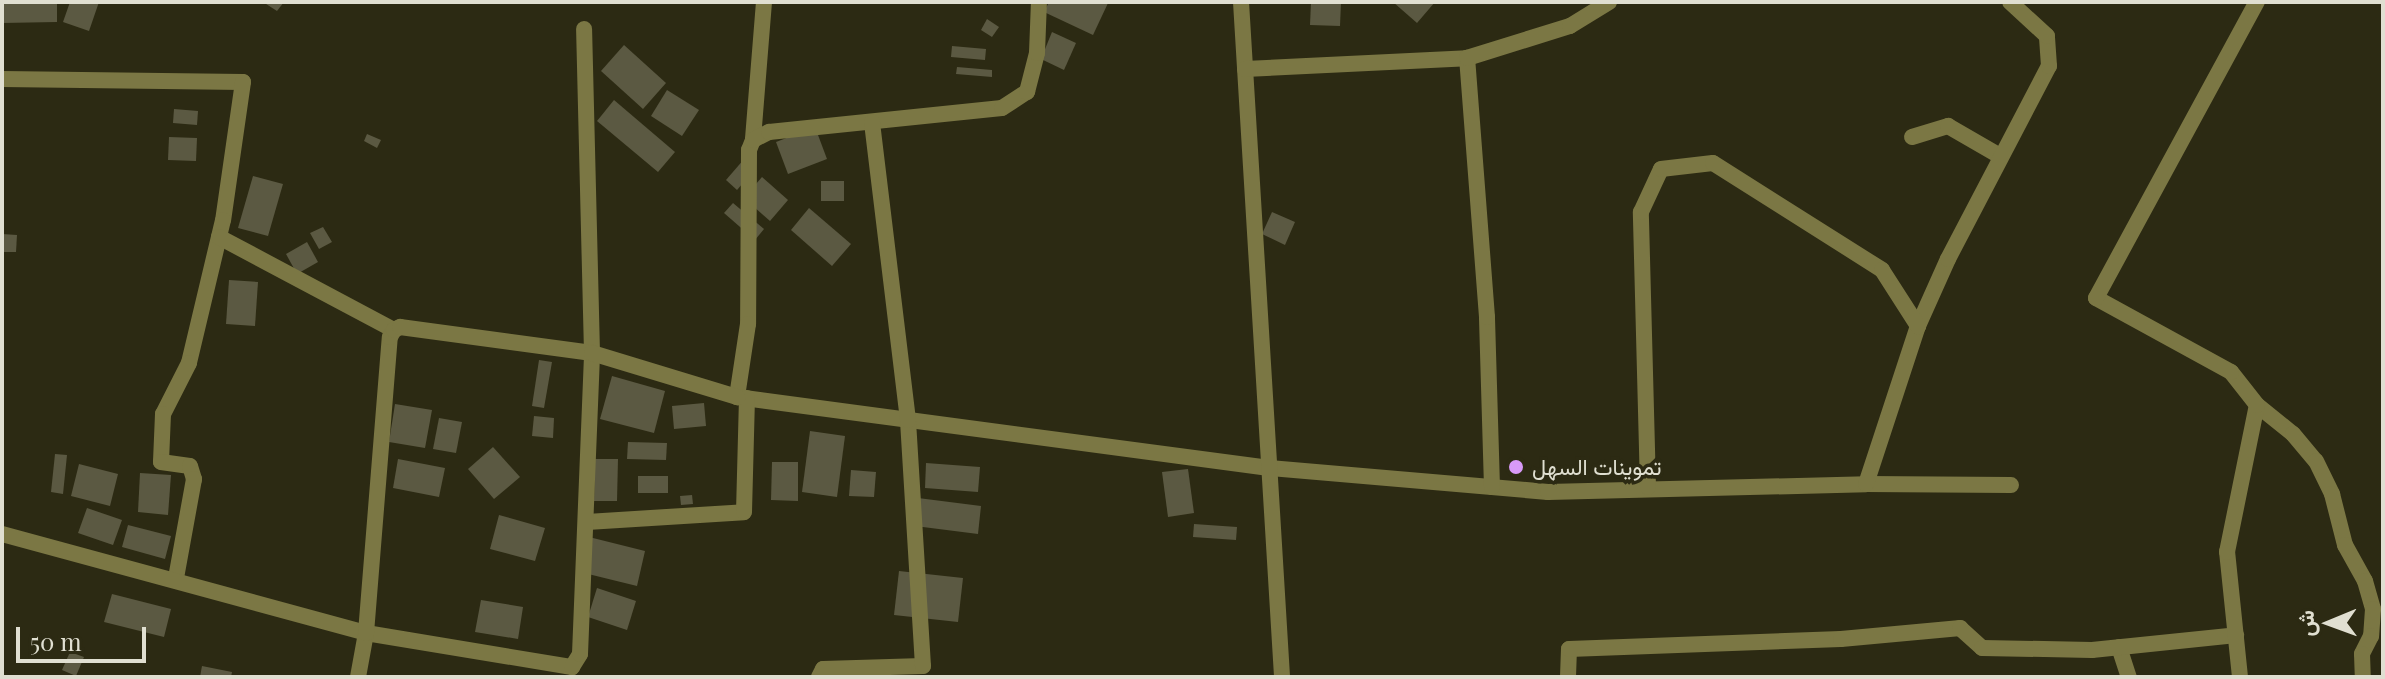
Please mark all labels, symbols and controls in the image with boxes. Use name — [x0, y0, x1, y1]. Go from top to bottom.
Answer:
place label: تموينات السهل — [1532, 454, 1662, 480]
marker: تموينات السهل — [1507, 458, 1525, 476]
north arrow — [2289, 583, 2369, 663]
text: ش — [2290, 610, 2320, 637]
scale bar — [20, 611, 150, 661]
text: 50 m — [30, 625, 82, 657]

